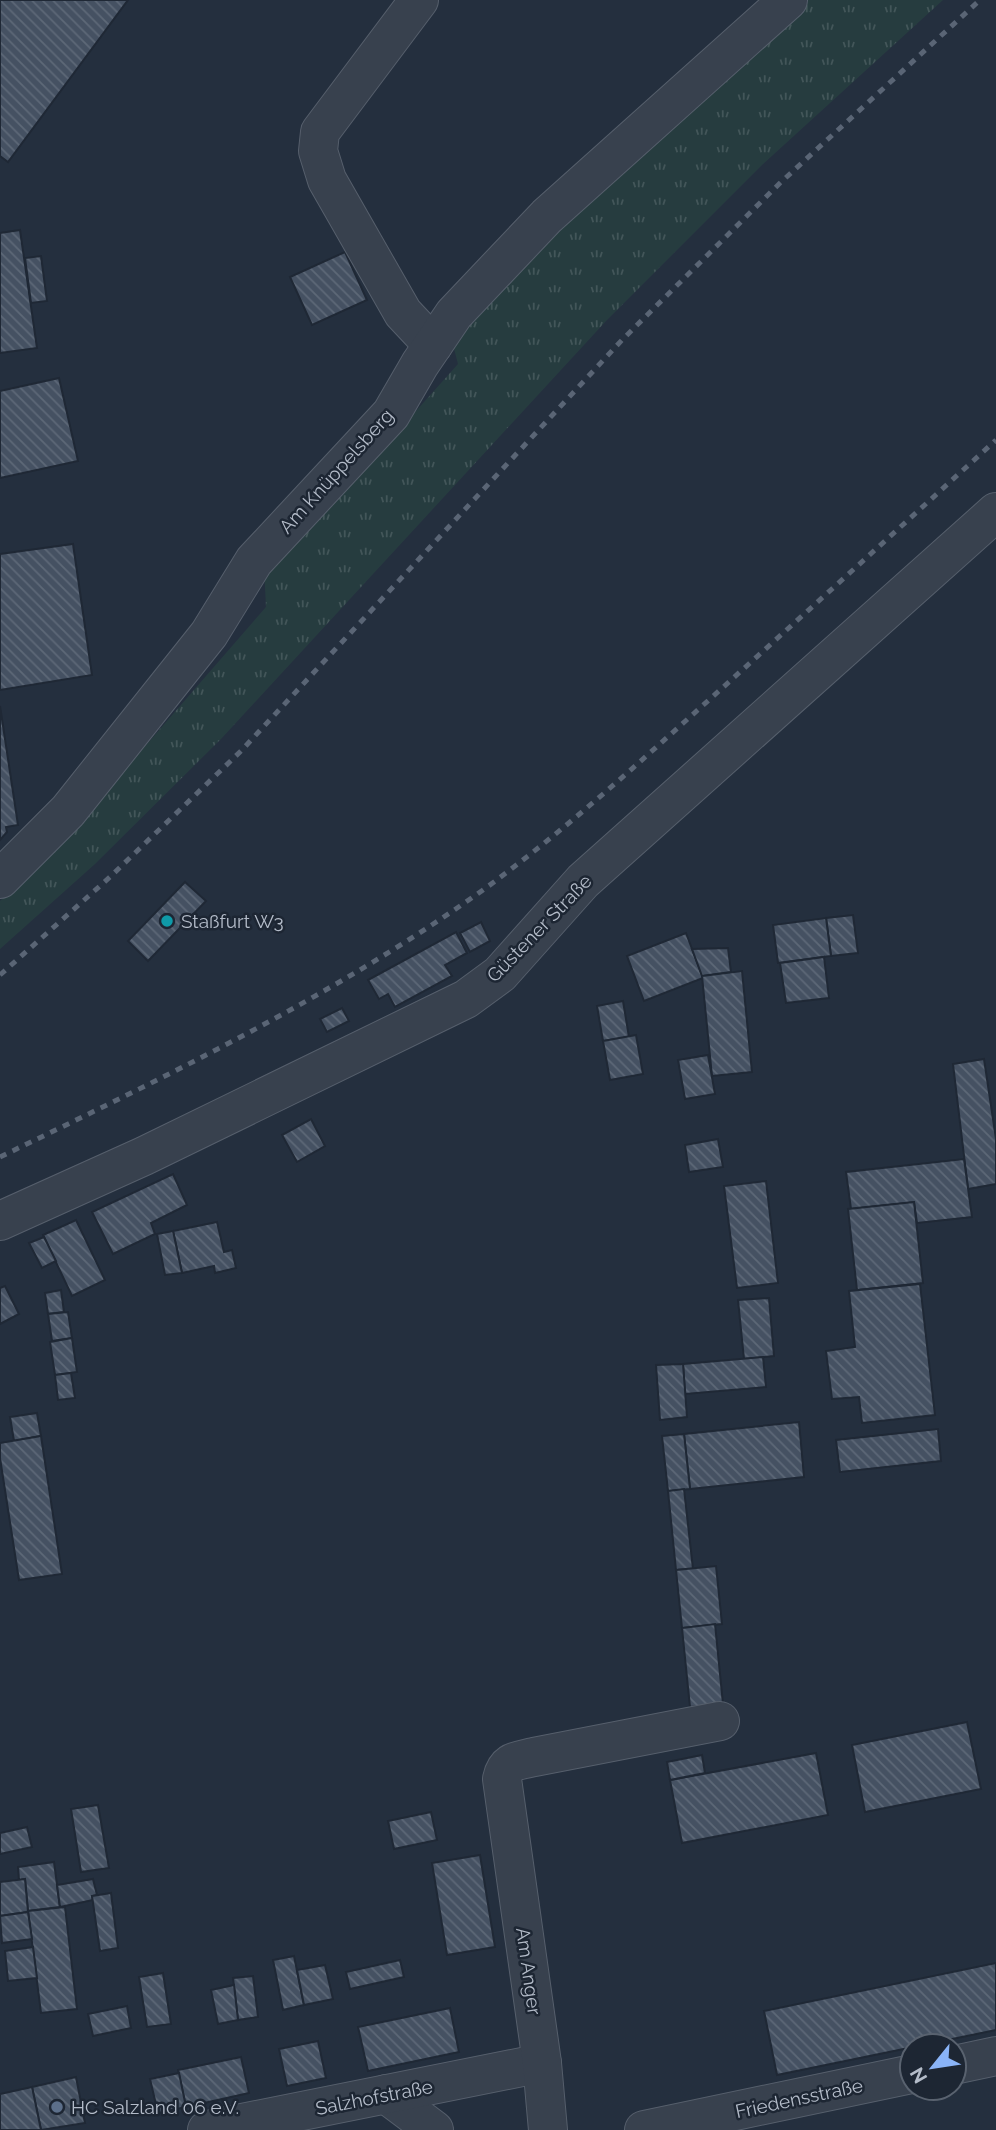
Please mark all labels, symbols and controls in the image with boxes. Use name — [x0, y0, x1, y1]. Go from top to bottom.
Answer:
street label: Am Knüppelsberg — [274, 404, 398, 538]
street label: Güstener Straße — [482, 870, 596, 986]
place label: Staßfurt W3 — [181, 910, 284, 932]
marker: Staßfurt W3 — [159, 913, 175, 929]
street label: Am Anger — [512, 1926, 546, 2016]
north arrow — [898, 2032, 968, 2102]
text: N — [905, 2064, 931, 2087]
street label: Friedensstraße — [733, 2074, 865, 2122]
street label: Salzhofstraße — [313, 2075, 435, 2119]
place label: HC Salzland 06 e.V. — [71, 2096, 239, 2118]
marker: HC Salzland 06 e.V. — [49, 2099, 65, 2115]

